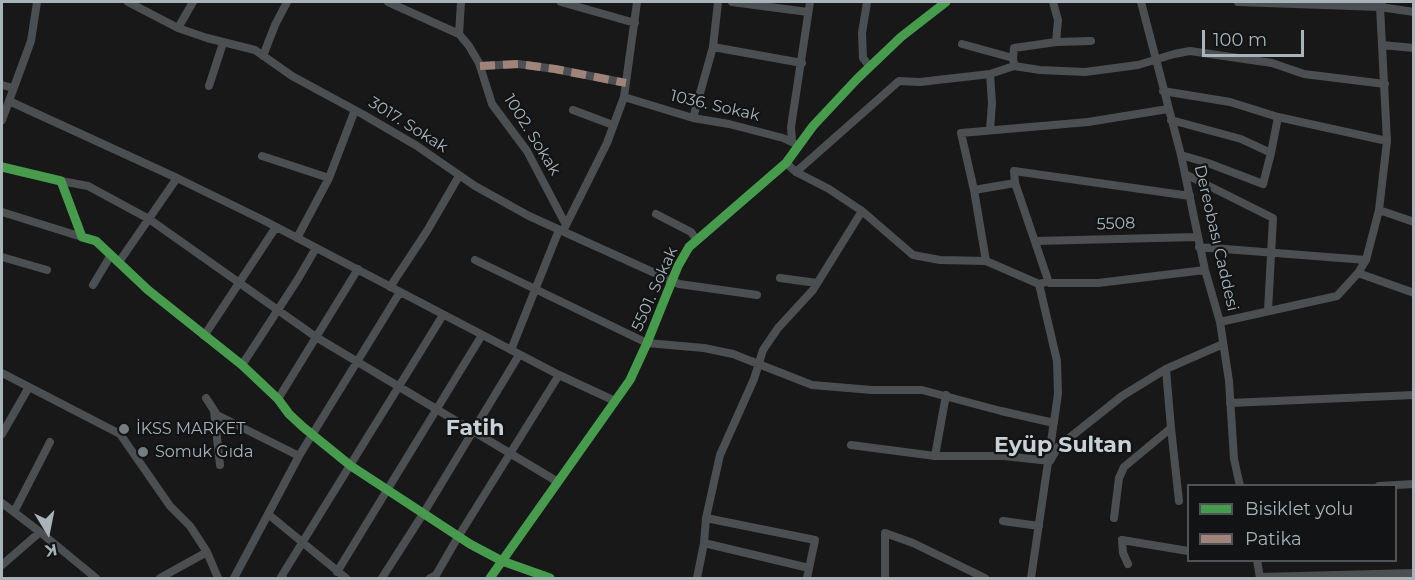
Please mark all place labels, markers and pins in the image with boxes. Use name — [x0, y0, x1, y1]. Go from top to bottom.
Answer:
place label: İKSS MARKET — [136, 419, 245, 439]
marker: İKSS MARKET — [117, 422, 131, 436]
place label: Somuk Gıda — [155, 442, 253, 462]
marker: Somuk Gıda — [136, 445, 150, 459]

